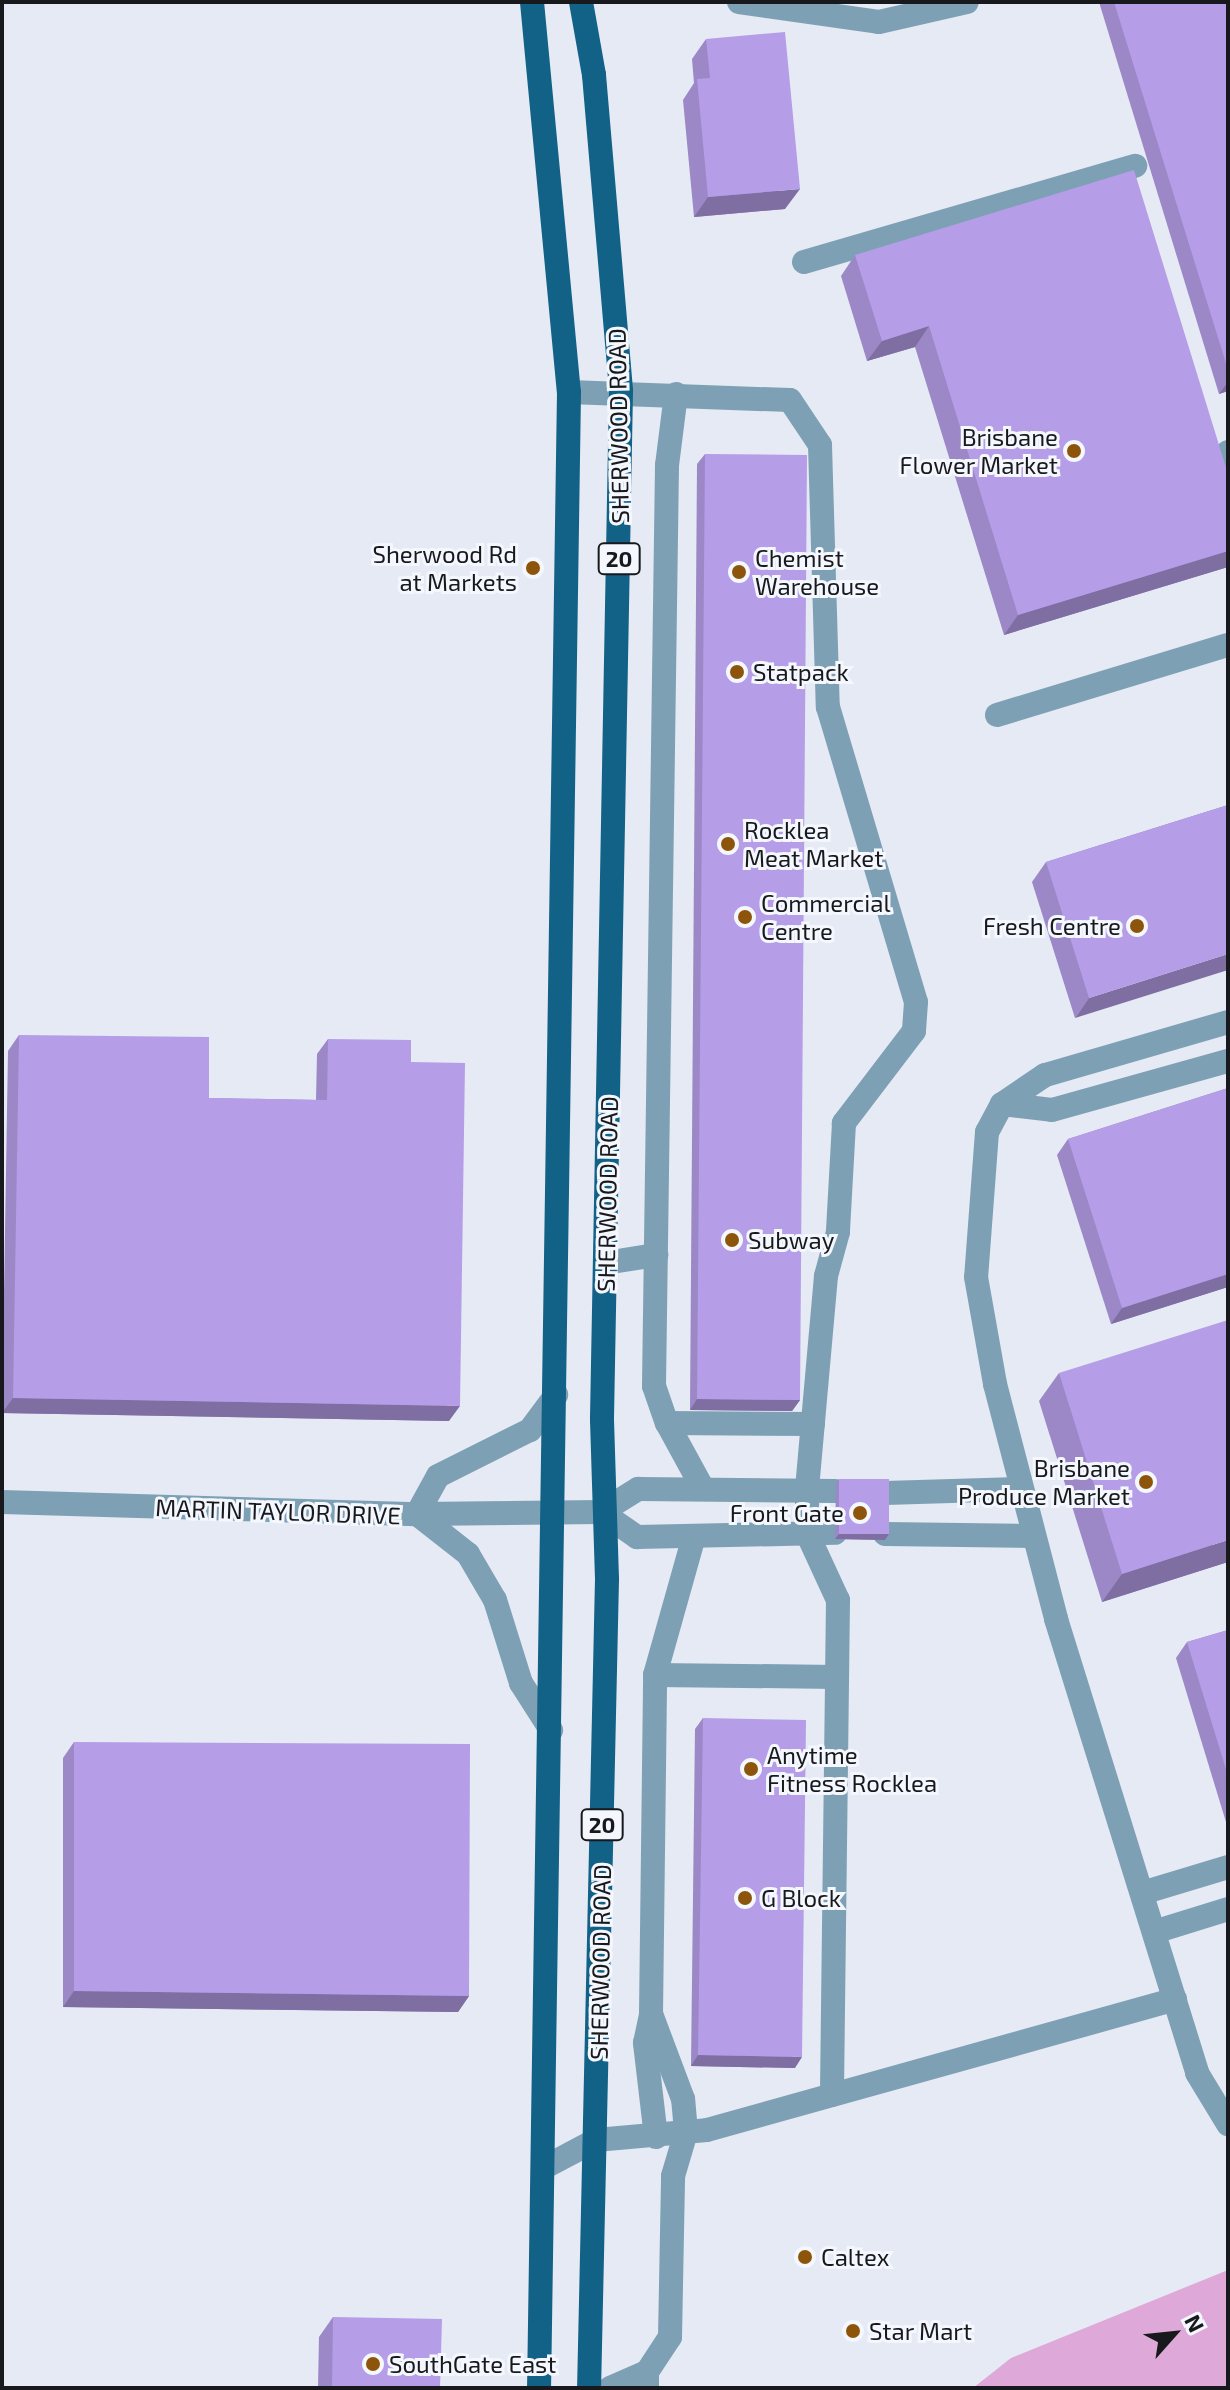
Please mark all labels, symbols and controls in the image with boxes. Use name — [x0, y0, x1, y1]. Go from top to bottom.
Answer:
street label: SHERWOOD ROAD — [602, 328, 634, 524]
place label: Brisbane Flower Market — [899, 423, 1058, 479]
marker: Brisbane Flower Market — [1065, 442, 1083, 460]
place label: Sherwood Rd at Markets — [372, 540, 517, 596]
road number: 20 — [597, 541, 641, 577]
place label: Chemist Warehouse — [755, 544, 879, 600]
marker: Sherwood Rd at Markets — [524, 559, 542, 577]
marker: Chemist Warehouse — [730, 563, 748, 581]
place label: Statpack — [753, 658, 849, 686]
marker: Statpack — [728, 663, 746, 681]
place label: Rocklea Meat Market — [744, 816, 883, 872]
marker: Rocklea Meat Market — [719, 835, 737, 853]
place label: Commercial Centre — [761, 889, 891, 945]
marker: Commercial Centre — [736, 908, 754, 926]
place label: Fresh Centre — [983, 912, 1121, 940]
marker: Fresh Centre — [1128, 917, 1146, 935]
street label: SHERWOOD ROAD — [591, 1096, 623, 1292]
place label: Subway — [748, 1226, 834, 1254]
marker: Subway — [723, 1231, 741, 1249]
place label: Brisbane Produce Market — [958, 1454, 1130, 1510]
marker: Brisbane Produce Market — [1137, 1473, 1155, 1491]
street label: MARTIN TAYLOR DRIVE — [155, 1492, 401, 1530]
place label: Front Gate — [730, 1499, 844, 1527]
marker: Front Gate — [851, 1504, 869, 1522]
place label: Anytime Fitness Rocklea — [767, 1741, 937, 1797]
marker: Anytime Fitness Rocklea — [742, 1760, 760, 1778]
road number: 20 — [580, 1807, 624, 1843]
street label: SHERWOOD ROAD — [584, 1864, 616, 2060]
place label: G Block — [761, 1884, 841, 1912]
marker: G Block — [736, 1889, 754, 1907]
place label: Caltex — [821, 2243, 890, 2271]
marker: Caltex — [796, 2248, 814, 2266]
north arrow — [1134, 2294, 1214, 2374]
text: N — [1180, 2310, 1211, 2336]
place label: Star Mart — [869, 2317, 973, 2345]
marker: Star Mart — [844, 2322, 862, 2340]
place label: SouthGate East — [389, 2350, 556, 2378]
marker: SouthGate East — [364, 2355, 382, 2373]

